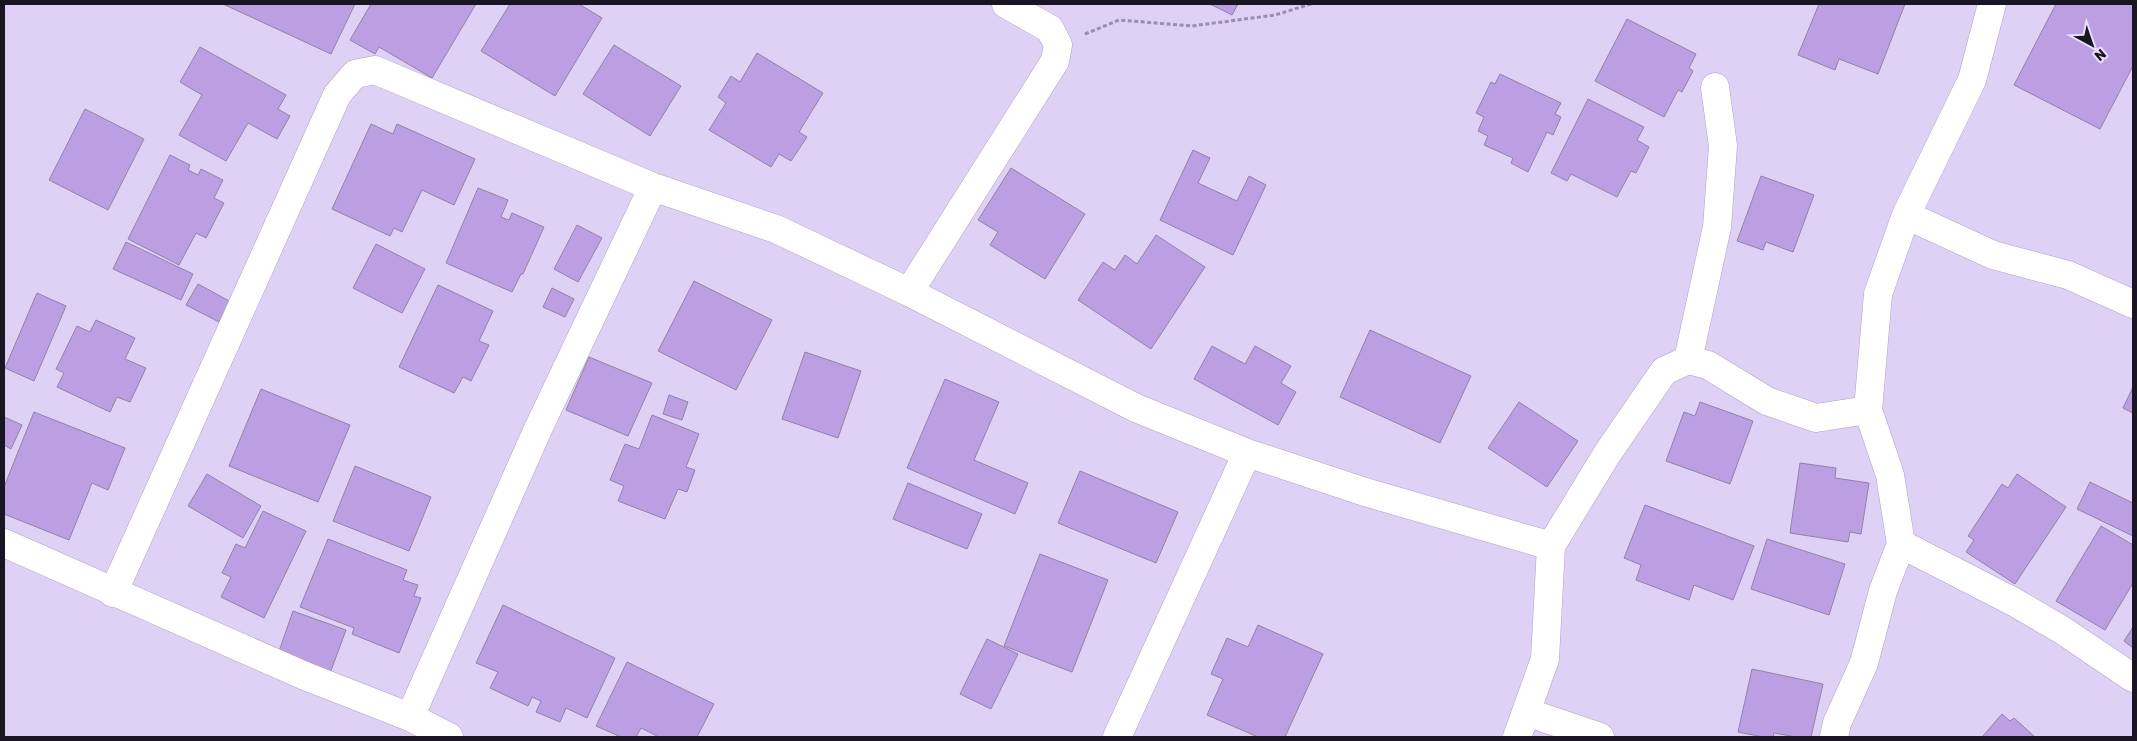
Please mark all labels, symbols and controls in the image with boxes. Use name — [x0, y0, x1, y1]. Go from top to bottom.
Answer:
north arrow — [2067, 20, 2117, 70]
text: N — [2091, 45, 2109, 64]

